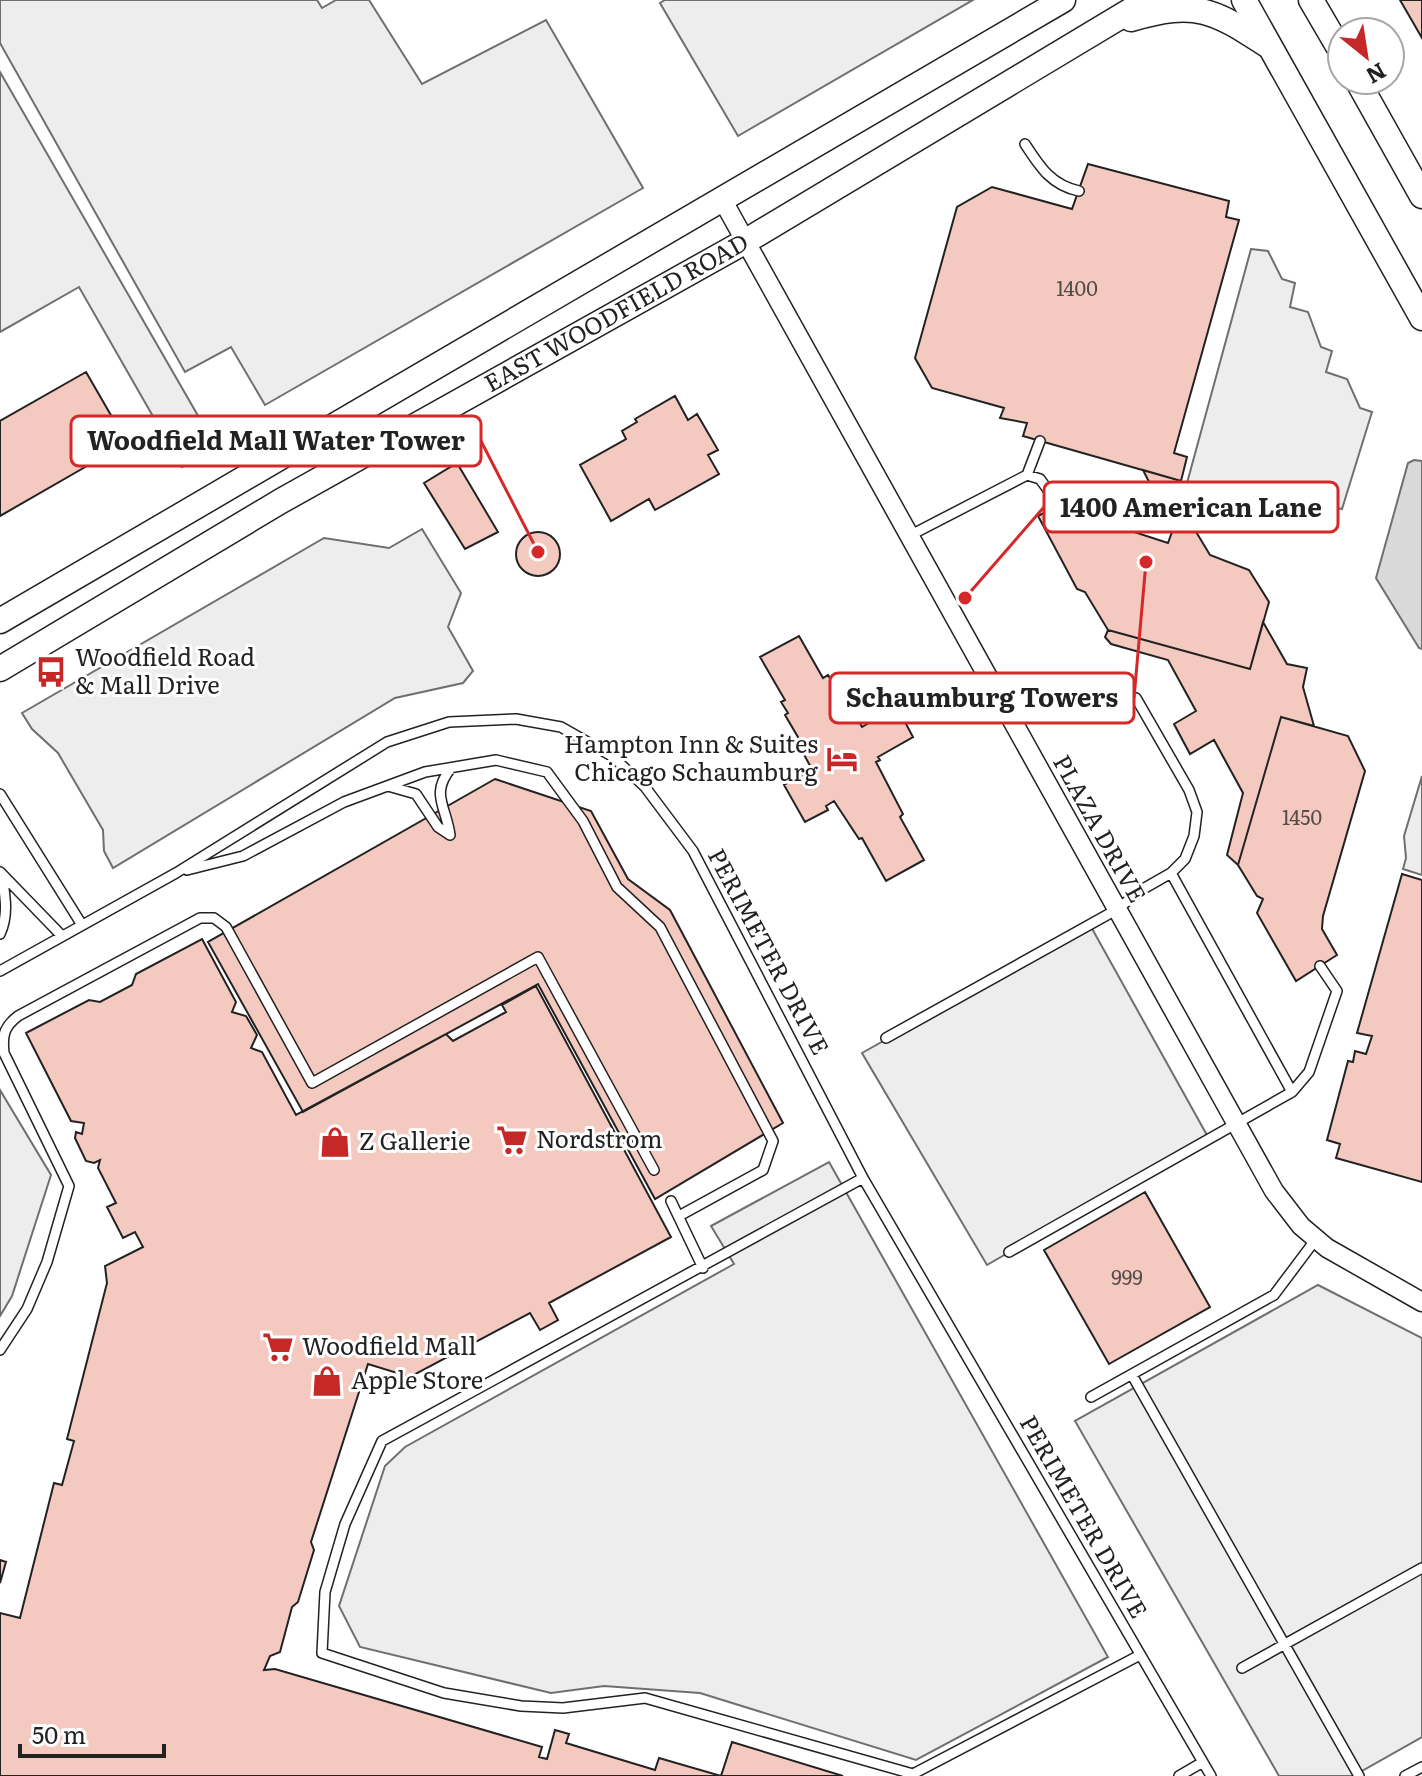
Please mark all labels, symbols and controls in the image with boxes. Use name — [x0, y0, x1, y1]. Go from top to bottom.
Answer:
north arrow — [1326, 16, 1406, 96]
text: N — [1361, 56, 1393, 94]
street label: EAST WOODFIELD ROAD — [477, 223, 754, 399]
house number: 1400 — [1056, 272, 1098, 302]
callout: Woodfield Mall Water Tower — [71, 416, 481, 466]
text: Woodfield Mall Water Tower — [87, 419, 465, 458]
callout: 1400 American Lane — [1044, 482, 1338, 532]
text: 1400 American Lane — [1060, 486, 1322, 525]
place label: Woodfield Road & Mall Drive — [75, 638, 255, 701]
bus stop icon: Woodfield Road & Mall Drive — [34, 655, 68, 689]
callout: Schaumburg Towers — [830, 673, 1134, 723]
text: Schaumburg Towers — [846, 676, 1118, 715]
place label: Hampton Inn & Suites Chicago Schaumburg — [564, 725, 819, 788]
hotel icon: Hampton Inn & Suites Chicago Schaumburg — [825, 742, 859, 776]
street label: PLAZA DRIVE — [1046, 748, 1156, 908]
house number: 1450 — [1282, 801, 1322, 831]
street label: PERIMETER DRIVE — [701, 841, 840, 1060]
place label: Nordstrom — [536, 1120, 662, 1155]
place label: Z Gallerie — [359, 1122, 470, 1157]
supermarket icon: Nordstrom — [495, 1123, 529, 1157]
shop icon: Z Gallerie — [318, 1125, 352, 1159]
house number: 999 — [1111, 1261, 1143, 1291]
place label: Woodfield Mall — [302, 1327, 476, 1362]
supermarket icon: Woodfield Mall — [261, 1330, 295, 1364]
place label: Apple Store — [351, 1361, 483, 1396]
shop icon: Apple Store — [310, 1364, 344, 1398]
street label: PERIMETER DRIVE — [1013, 1408, 1158, 1624]
scale bar — [20, 1708, 164, 1758]
text: 50 m — [32, 1716, 86, 1751]

